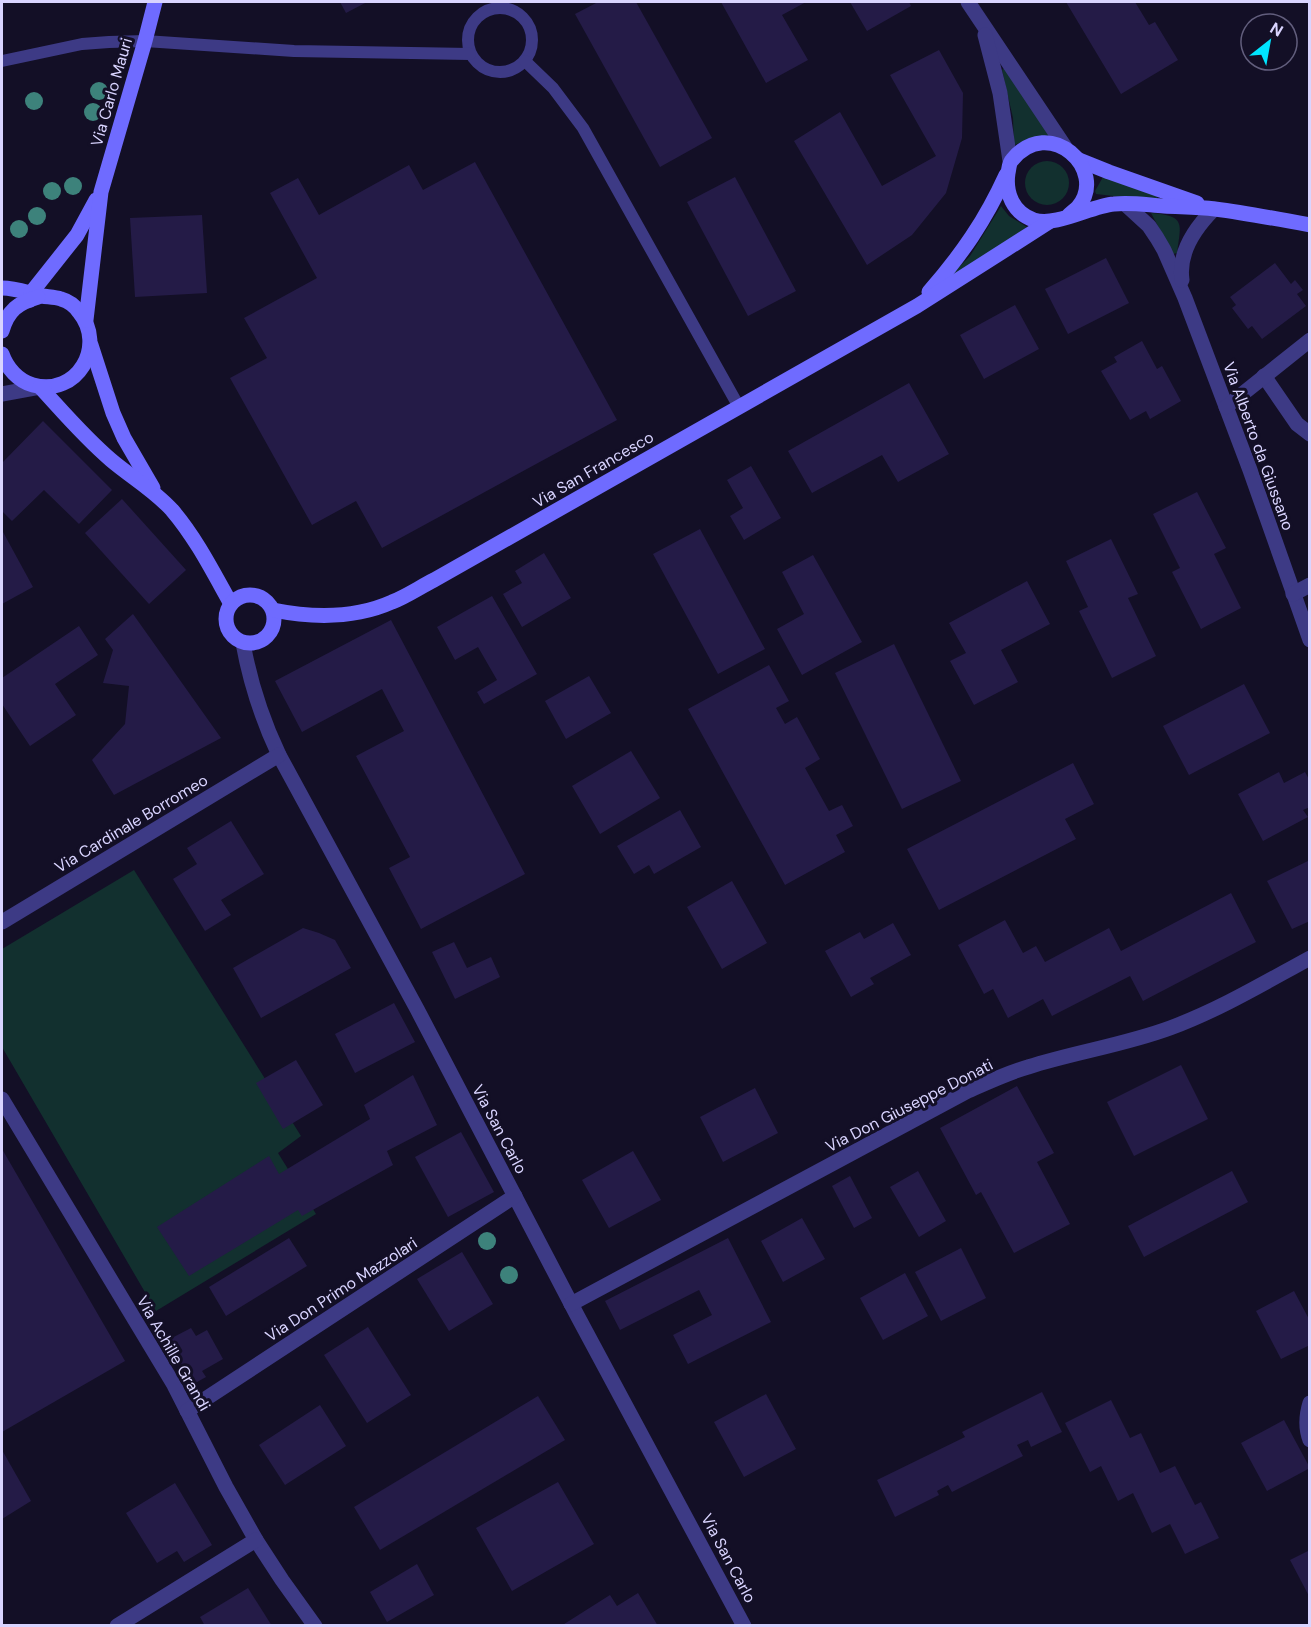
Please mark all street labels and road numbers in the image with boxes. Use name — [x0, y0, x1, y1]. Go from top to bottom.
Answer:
street label: Via Carlo Mauri — [86, 35, 137, 149]
street label: Via Alberto da Giussano — [1218, 359, 1299, 533]
street label: Via San Francesco — [529, 426, 657, 513]
street label: Via Cardinale Borromeo — [51, 769, 212, 877]
street label: Via Don Giuseppe Donati — [822, 1054, 997, 1157]
street label: Via San Carlo — [467, 1081, 532, 1177]
street label: Via Don Primo Mazzolari — [261, 1232, 421, 1346]
street label: Via Achille Grandi — [132, 1292, 215, 1415]
street label: Via San Carlo — [696, 1510, 761, 1606]

